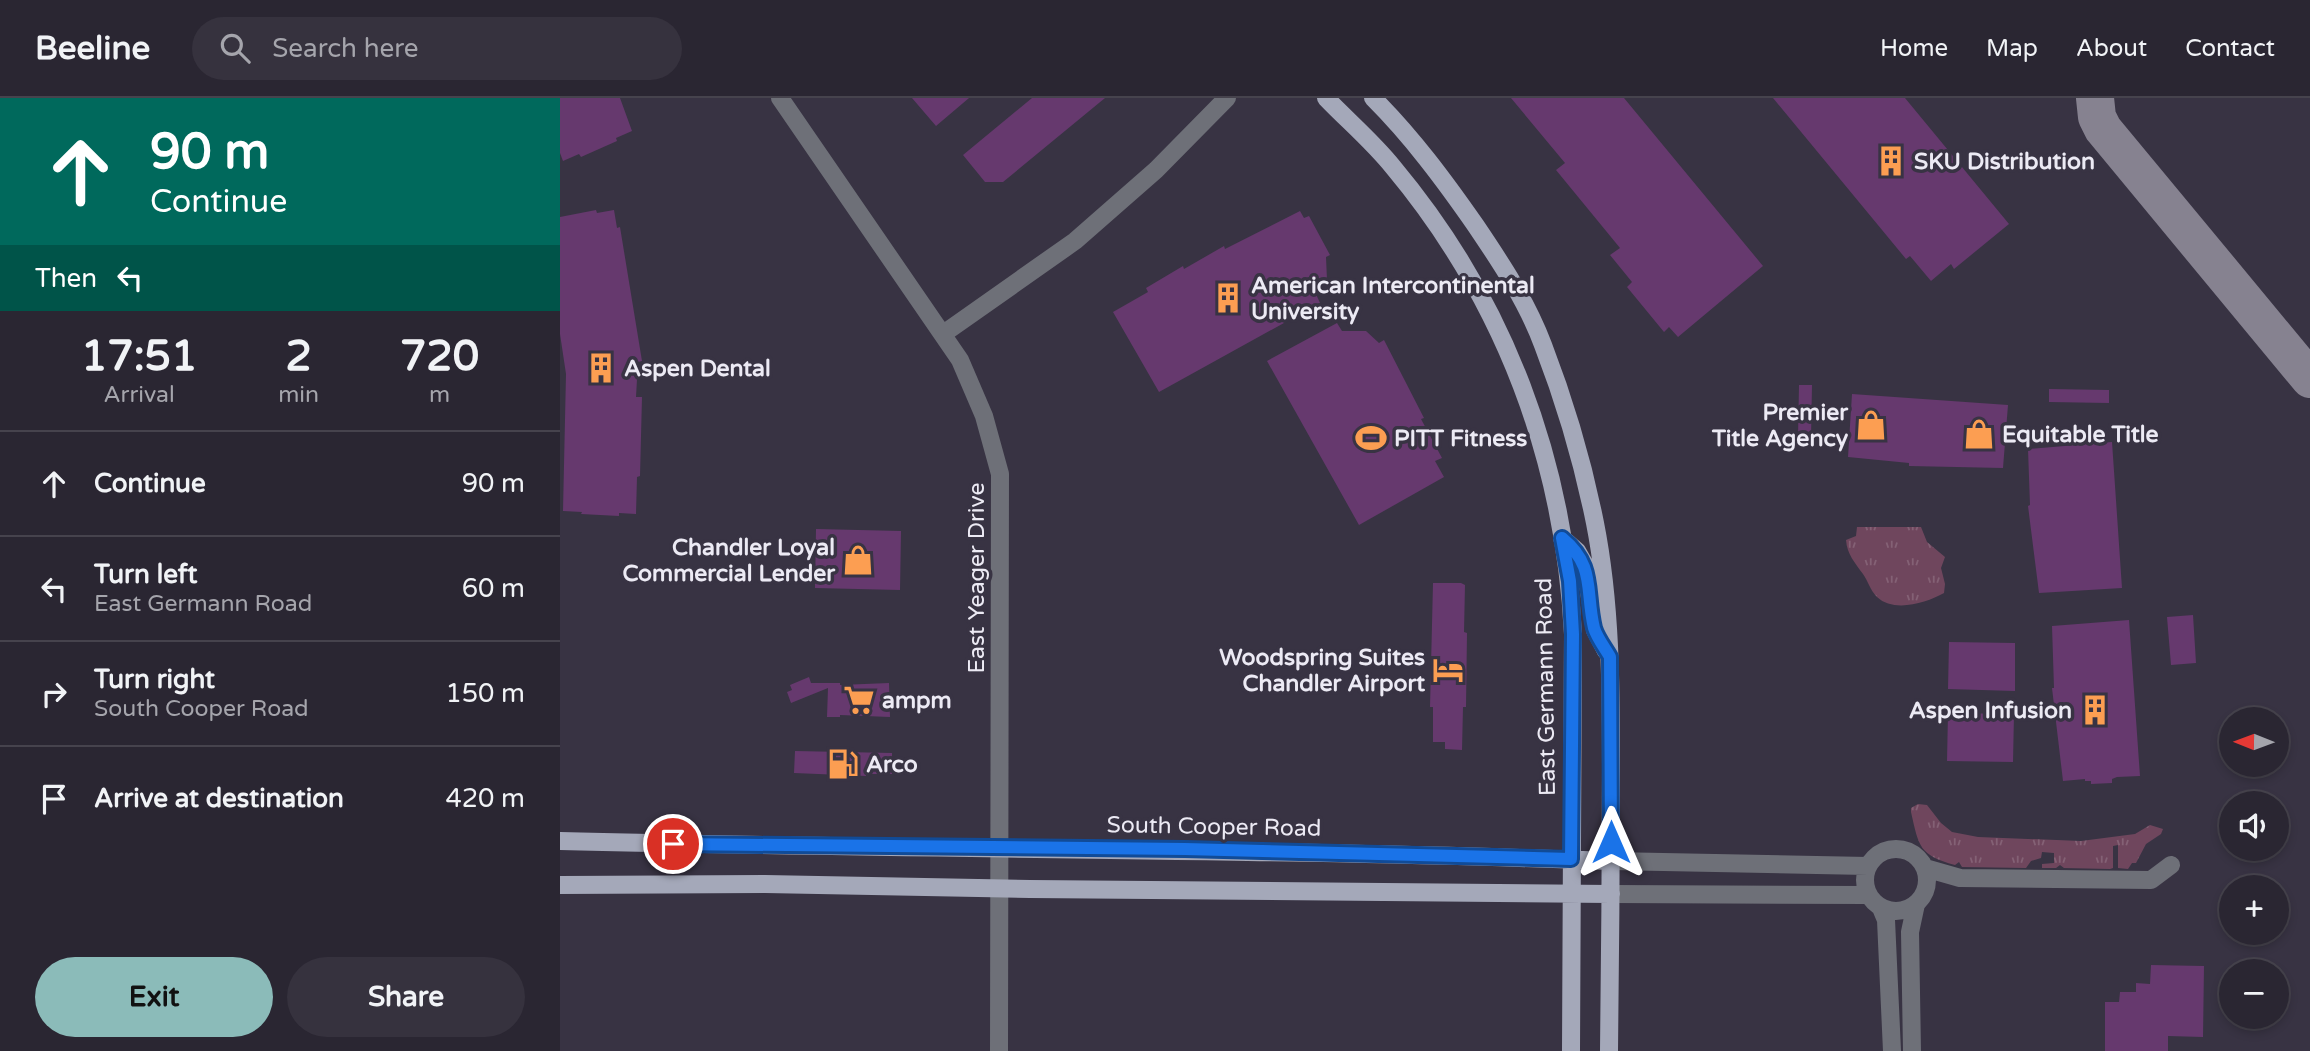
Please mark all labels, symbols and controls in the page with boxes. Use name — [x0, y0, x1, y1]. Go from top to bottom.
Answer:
search box — [192, 17, 682, 80]
text: Beeline — [35, 29, 150, 68]
icon: search — [216, 29, 254, 67]
text: Search here — [272, 33, 418, 64]
text: Home — [1880, 34, 1948, 63]
text: Map — [1986, 34, 2038, 63]
text: About — [2076, 34, 2147, 63]
text: Contact — [2185, 34, 2275, 63]
text: 90 m — [150, 123, 269, 182]
icon: ahead — [35, 126, 126, 217]
building icon: SKU Distribution — [1874, 144, 1908, 178]
place label: SKU Distribution — [1914, 148, 2095, 176]
text: Continue — [150, 183, 287, 221]
icon: left — [111, 259, 149, 297]
text: Then — [35, 263, 97, 294]
place label: American Intercontinental University — [1251, 272, 1535, 326]
building icon: American Intercontinental University — [1211, 281, 1245, 315]
text: 17:51 — [81, 331, 197, 382]
text: 2 — [285, 331, 312, 382]
text: 720 — [400, 331, 479, 382]
building icon: Aspen Dental — [584, 351, 618, 385]
place label: Aspen Dental — [624, 355, 771, 383]
text: Arrival — [104, 381, 175, 409]
text: min — [278, 381, 319, 409]
text: m — [429, 381, 450, 409]
place label: Premier Title Agency — [1711, 399, 1849, 453]
shop icon: Premier Title Agency — [1854, 408, 1888, 442]
shop icon: Equitable Title — [1962, 417, 1996, 451]
sports icon: PITT Fitness — [1354, 421, 1388, 455]
place label: Equitable Title — [2002, 421, 2159, 449]
place label: PITT Fitness — [1394, 425, 1527, 453]
icon: ahead — [35, 465, 73, 503]
text: Continue — [94, 468, 206, 499]
text: 90 m — [462, 468, 525, 499]
street label: East Yeager Drive — [963, 482, 991, 674]
place label: Chandler Loyal Commercial Lender — [622, 534, 836, 588]
shop icon: Chandler Loyal Commercial Lender — [841, 543, 875, 577]
text: Turn left — [94, 559, 197, 590]
icon: left — [35, 570, 73, 608]
text: 60 m — [462, 573, 525, 604]
street label: East Germann Road — [1530, 578, 1562, 796]
text: East Germann Road — [94, 590, 312, 618]
place label: Woodspring Suites Chandler Airport — [1219, 644, 1425, 698]
hotel icon: Woodspring Suites Chandler Airport — [1431, 653, 1465, 687]
text: Turn right — [94, 664, 215, 695]
icon: right — [35, 675, 73, 713]
text: 150 m — [445, 678, 525, 709]
supermarket icon: ampm — [842, 683, 876, 717]
place label: ampm — [882, 687, 952, 715]
building icon: Aspen Infusion — [2078, 693, 2112, 727]
text: South Cooper Road — [94, 695, 309, 723]
place label: Aspen Infusion — [1909, 697, 2072, 725]
north arrow — [2219, 707, 2289, 777]
map controls — [2219, 707, 2289, 1029]
fuel station icon: Arco — [826, 747, 860, 781]
place label: Arco — [866, 751, 918, 779]
icon: arrive — [35, 780, 73, 818]
text: Arrive at destination — [94, 783, 344, 814]
text: 420 m — [445, 783, 525, 814]
button: sound — [2219, 791, 2289, 861]
position arrow — [1574, 805, 1648, 879]
street label: South Cooper Road — [1106, 811, 1322, 843]
pin — [643, 814, 703, 874]
icon: arrive — [654, 825, 692, 863]
button: + — [2219, 875, 2289, 945]
button: Exit — [35, 957, 273, 1037]
button: Share — [287, 957, 525, 1037]
button: − — [2219, 959, 2289, 1029]

